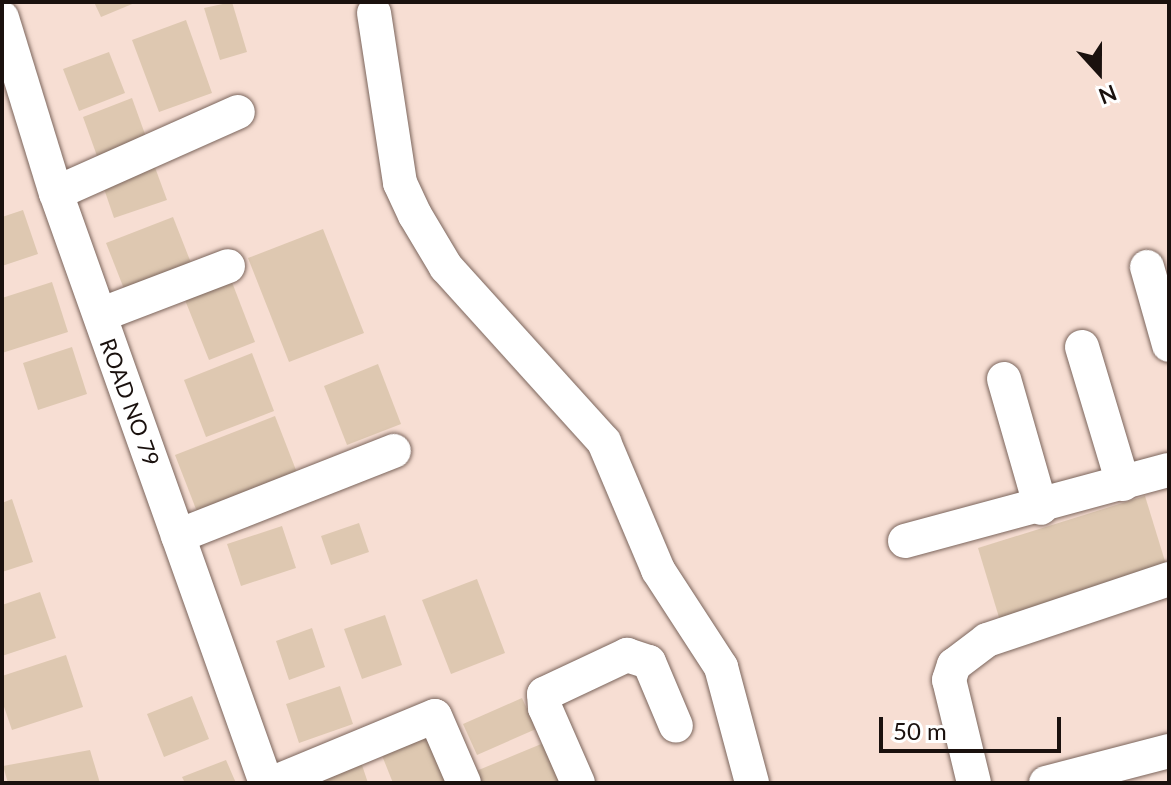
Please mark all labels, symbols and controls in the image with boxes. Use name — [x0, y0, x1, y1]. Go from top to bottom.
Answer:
north arrow — [1059, 32, 1139, 112]
text: N — [1095, 79, 1121, 111]
street label: ROAD NO 79 — [95, 335, 165, 469]
scale bar — [883, 701, 1065, 751]
text: 50 m — [893, 716, 947, 745]

